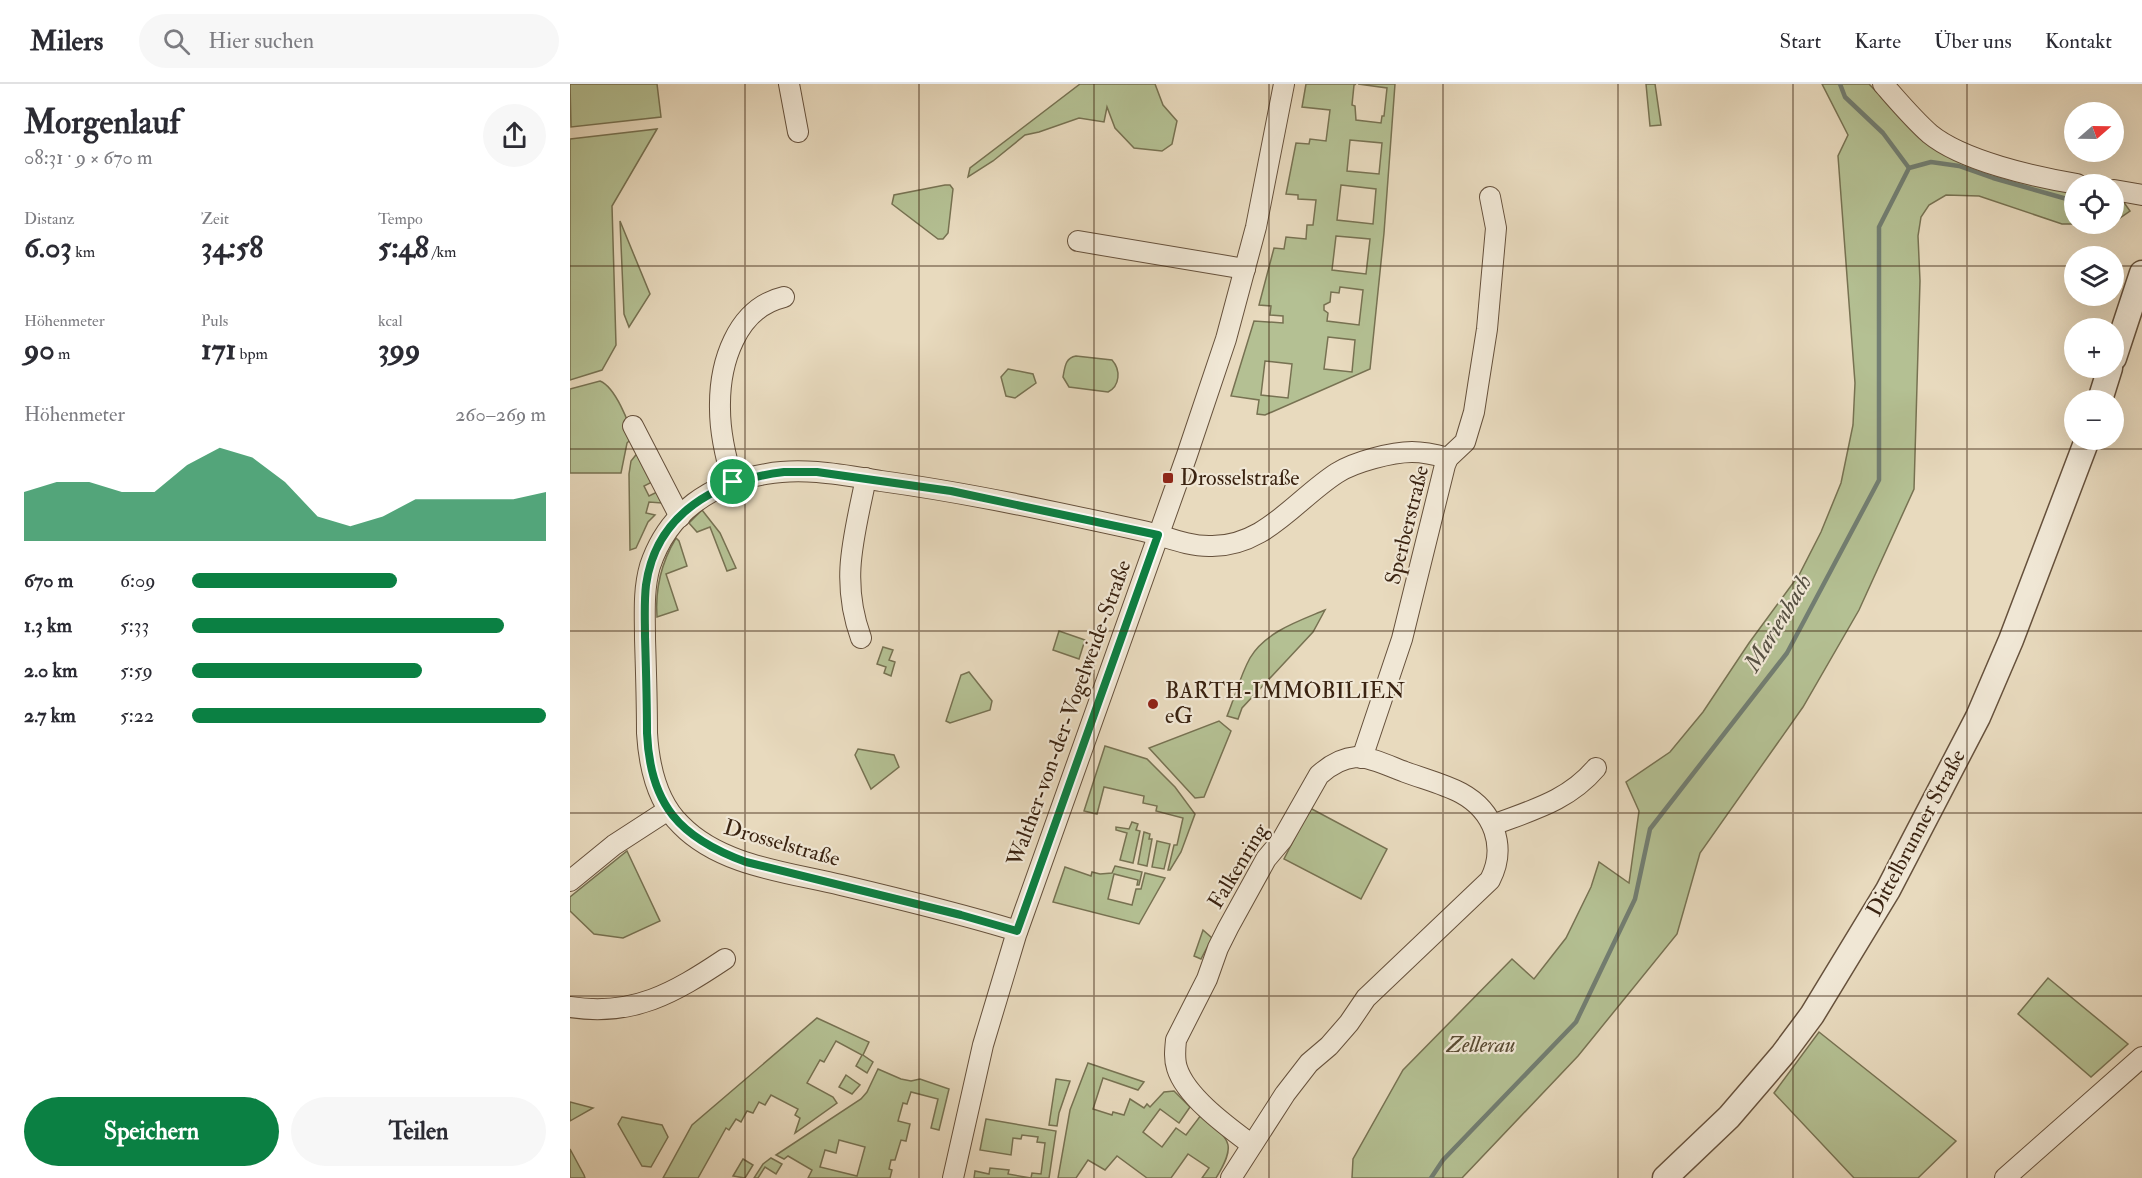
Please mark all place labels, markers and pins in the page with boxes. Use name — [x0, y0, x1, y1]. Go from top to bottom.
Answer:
pin — [707, 456, 758, 507]
place label: Drosselstraße — [1180, 464, 1300, 492]
marker: Drosselstraße — [1161, 471, 1175, 485]
place label: BARTH-IMMOBILIEN eG — [1165, 677, 1405, 730]
marker: BARTH-IMMOBILIEN eG — [1146, 697, 1160, 711]

